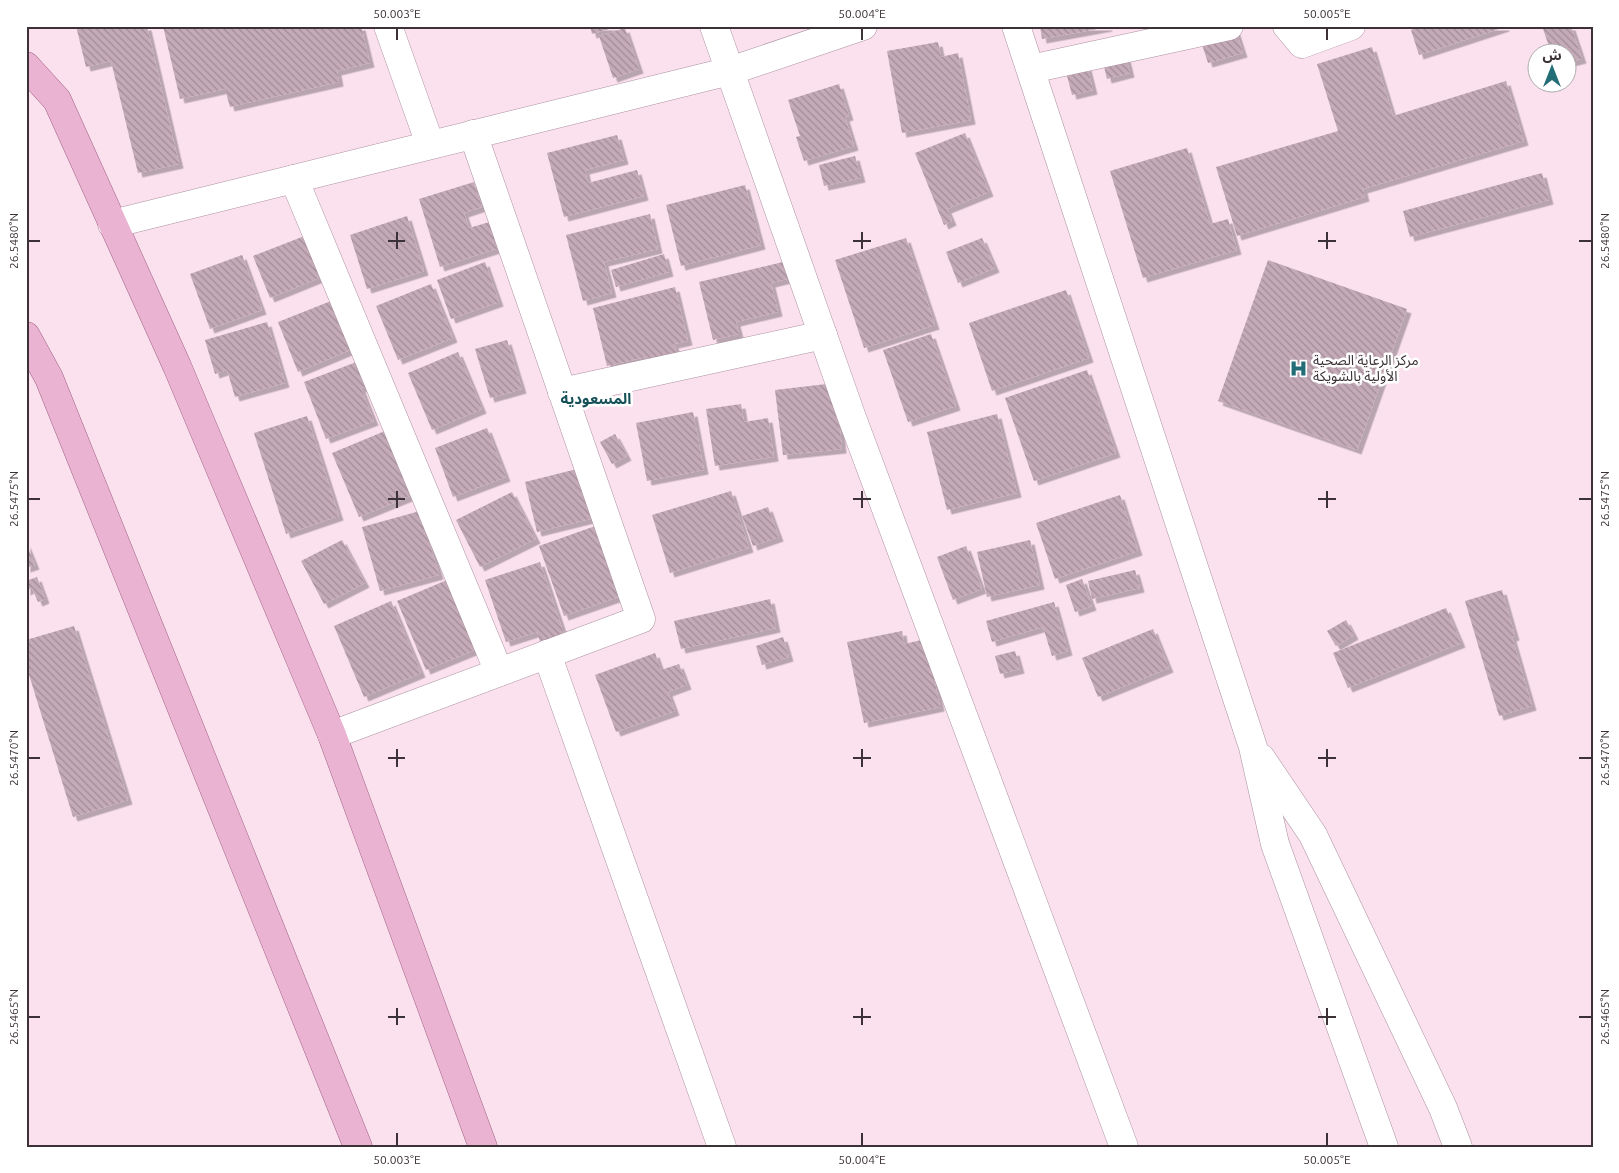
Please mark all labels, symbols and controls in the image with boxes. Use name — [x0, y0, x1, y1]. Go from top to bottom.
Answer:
text: 50.003°E — [373, 7, 421, 20]
text: 50.004°E — [838, 7, 886, 20]
text: 50.005°E — [1303, 7, 1351, 20]
north arrow — [1526, 42, 1576, 92]
text: ش — [1542, 47, 1562, 63]
text: 26.5480°N — [7, 213, 20, 269]
text: 26.5480°N — [1598, 213, 1611, 269]
place label: مركز الرعاية الصحية الأولية بالشويكة — [1313, 352, 1419, 385]
hospital icon: مركز الرعاية الصحية الأولية بالشويكة — [1289, 358, 1309, 378]
district label: المسعودية — [561, 390, 631, 408]
text: 26.5475°N — [7, 471, 20, 527]
text: 26.5475°N — [1598, 471, 1611, 527]
text: 26.5470°N — [7, 730, 20, 786]
text: 26.5470°N — [1598, 730, 1611, 786]
text: 26.5465°N — [7, 989, 20, 1045]
text: 26.5465°N — [1598, 989, 1611, 1045]
text: 50.003°E — [373, 1153, 421, 1166]
text: 50.004°E — [838, 1153, 886, 1166]
text: 50.005°E — [1303, 1153, 1351, 1166]

